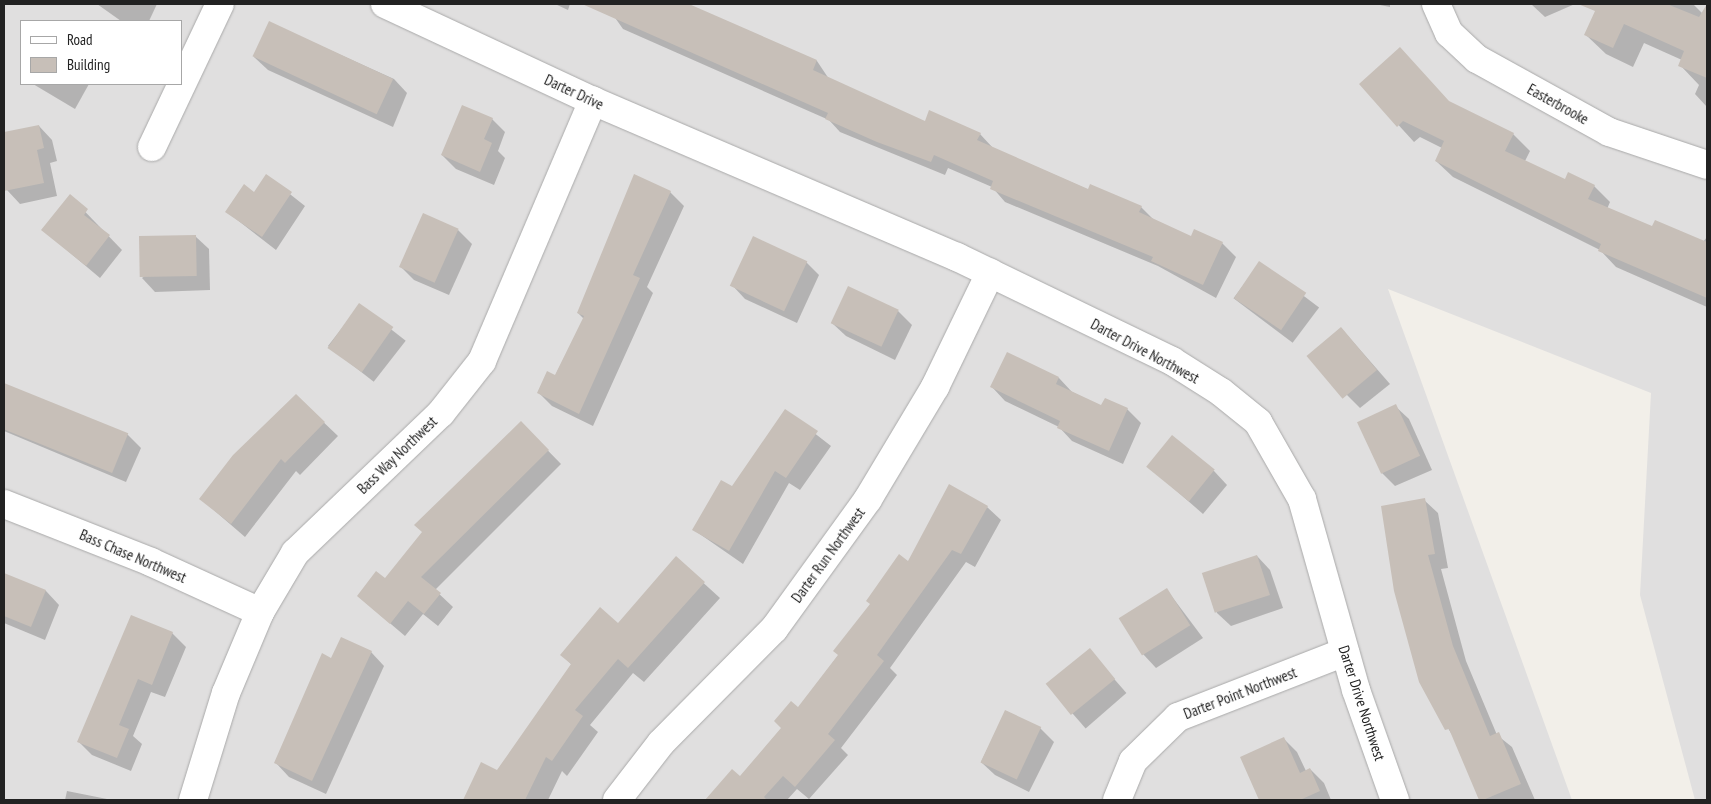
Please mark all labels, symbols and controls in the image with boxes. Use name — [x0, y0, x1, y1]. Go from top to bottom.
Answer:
legend — [20, 20, 182, 85]
text: Road — [67, 30, 93, 49]
text: Building — [67, 55, 110, 74]
street label: Darter Drive — [542, 71, 606, 113]
street label: Easterbrooke — [1524, 80, 1592, 128]
street label: Darter Drive Northwest — [1088, 315, 1202, 387]
street label: Bass Way Northwest — [353, 412, 441, 498]
street label: Darter Run Northwest — [787, 504, 869, 606]
street label: Bass Chase Northwest — [77, 525, 189, 587]
street label: Darter Drive Northwest — [1335, 643, 1389, 763]
street label: Darter Point Northwest — [1181, 663, 1299, 723]

